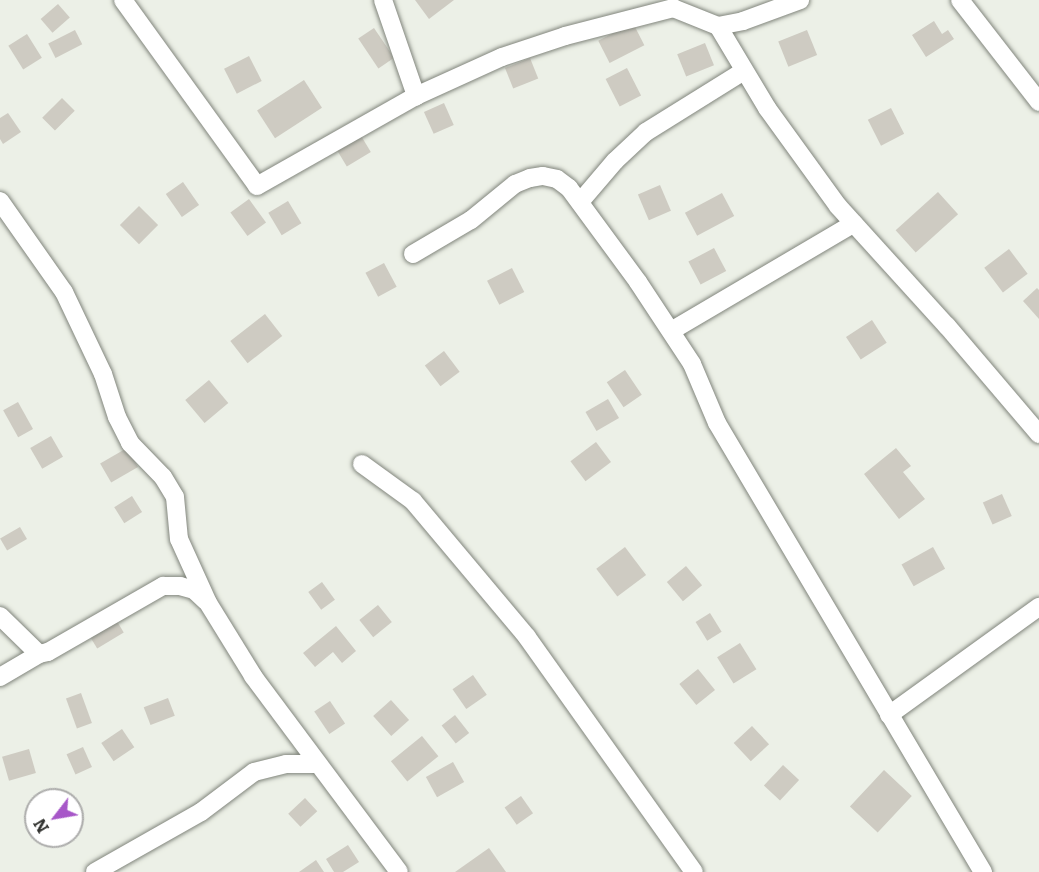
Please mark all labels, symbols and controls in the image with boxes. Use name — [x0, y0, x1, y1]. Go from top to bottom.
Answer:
north arrow — [24, 788, 84, 848]
text: N — [27, 814, 54, 838]

